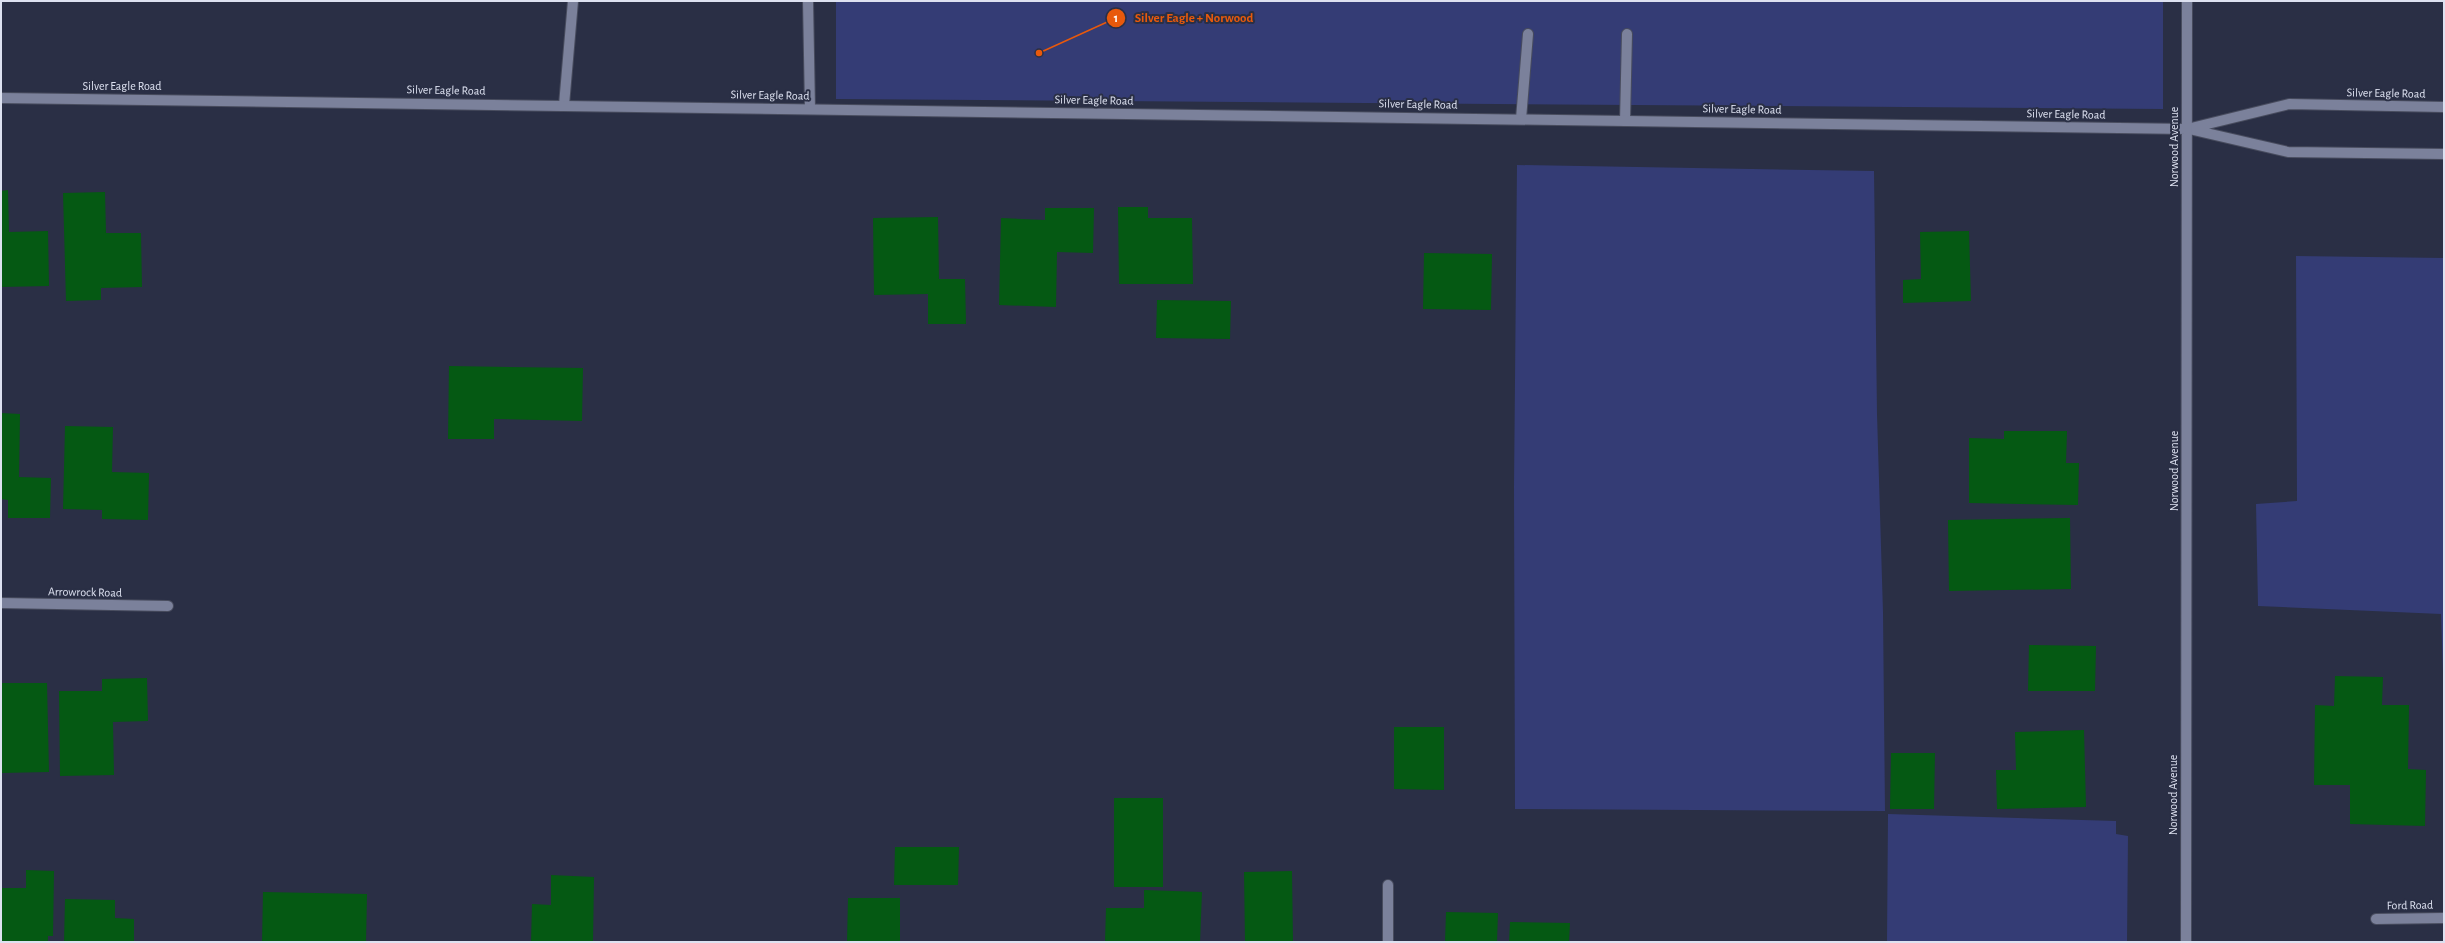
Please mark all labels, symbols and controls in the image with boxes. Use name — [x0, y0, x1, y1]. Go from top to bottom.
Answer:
callout: Silver Eagle + Norwood — [1106, 5, 1261, 30]
text: 1 — [1114, 12, 1118, 24]
text: Silver Eagle + Norwood — [1135, 12, 1254, 25]
street label: Silver Eagle Road — [82, 80, 162, 92]
street label: Silver Eagle Road — [406, 83, 486, 97]
street label: Silver Eagle Road — [2346, 86, 2426, 100]
street label: Silver Eagle Road — [730, 88, 810, 102]
street label: Silver Eagle Road — [1054, 93, 1134, 107]
street label: Silver Eagle Road — [1378, 97, 1458, 111]
street label: Silver Eagle Road — [1702, 102, 1782, 116]
street label: Silver Eagle Road — [2026, 107, 2106, 121]
street label: Norwood Avenue — [2168, 107, 2180, 187]
street label: Norwood Avenue — [2168, 431, 2180, 511]
street label: Arrowrock Road — [48, 585, 122, 599]
street label: Norwood Avenue — [2167, 755, 2179, 835]
street label: Ford Road — [2387, 899, 2433, 911]

